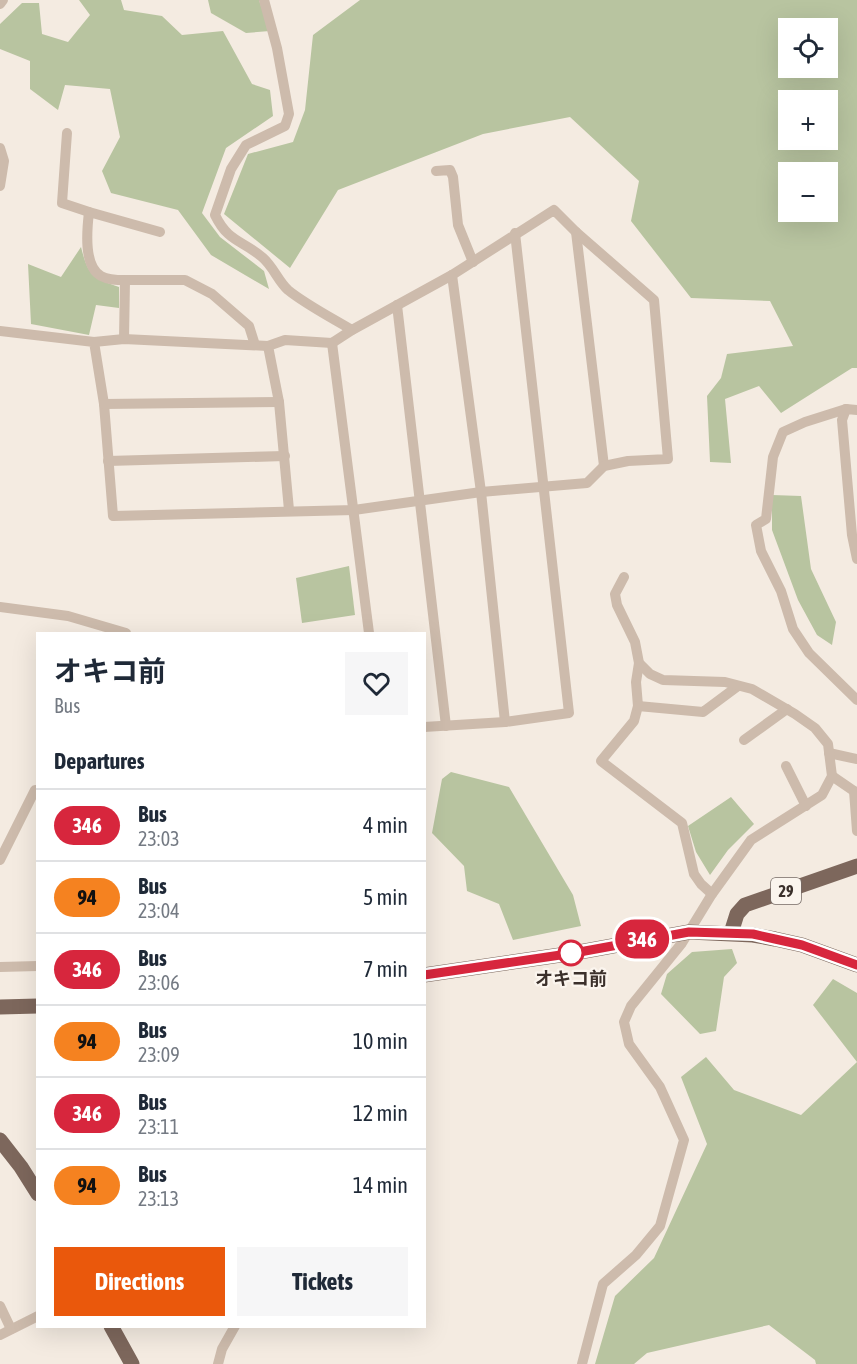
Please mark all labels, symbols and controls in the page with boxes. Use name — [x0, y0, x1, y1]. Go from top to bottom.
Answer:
map controls — [778, 18, 838, 222]
button: locate — [778, 18, 838, 78]
button: + — [778, 90, 838, 150]
button: − — [778, 162, 838, 222]
button: heart — [345, 652, 408, 715]
text: オキコ前 — [54, 655, 166, 687]
text: Bus — [54, 694, 80, 717]
text: Departures — [54, 748, 144, 774]
text: Bus — [138, 801, 167, 827]
text: 4 min — [363, 812, 408, 838]
text: 346 — [72, 813, 102, 837]
text: 23:03 — [138, 827, 180, 850]
text: Bus — [138, 873, 167, 899]
road number: 29 — [771, 878, 801, 904]
text: 5 min — [363, 884, 408, 910]
text: 94 — [77, 885, 97, 909]
text: 23:04 — [138, 899, 180, 922]
line badge: 346 — [608, 920, 676, 958]
text: 346 — [627, 927, 657, 951]
marker: オキコ前 — [558, 940, 584, 966]
text: Bus — [138, 945, 167, 971]
text: 7 min — [363, 956, 408, 982]
text: 346 — [72, 957, 102, 981]
place label: オキコ前 — [535, 968, 607, 989]
text: 23:06 — [138, 971, 180, 994]
text: Bus — [138, 1017, 167, 1043]
text: 10 min — [353, 1028, 408, 1054]
text: 94 — [77, 1029, 97, 1053]
text: 23:09 — [138, 1043, 180, 1066]
text: Bus — [138, 1089, 167, 1115]
text: 12 min — [353, 1100, 408, 1126]
text: 346 — [72, 1101, 102, 1125]
text: 23:11 — [138, 1115, 179, 1138]
text: Bus — [138, 1161, 167, 1187]
text: 14 min — [353, 1172, 408, 1198]
text: 94 — [77, 1173, 97, 1197]
text: 23:13 — [138, 1187, 179, 1210]
button: Directions — [54, 1247, 225, 1316]
button: Tickets — [237, 1247, 408, 1316]

